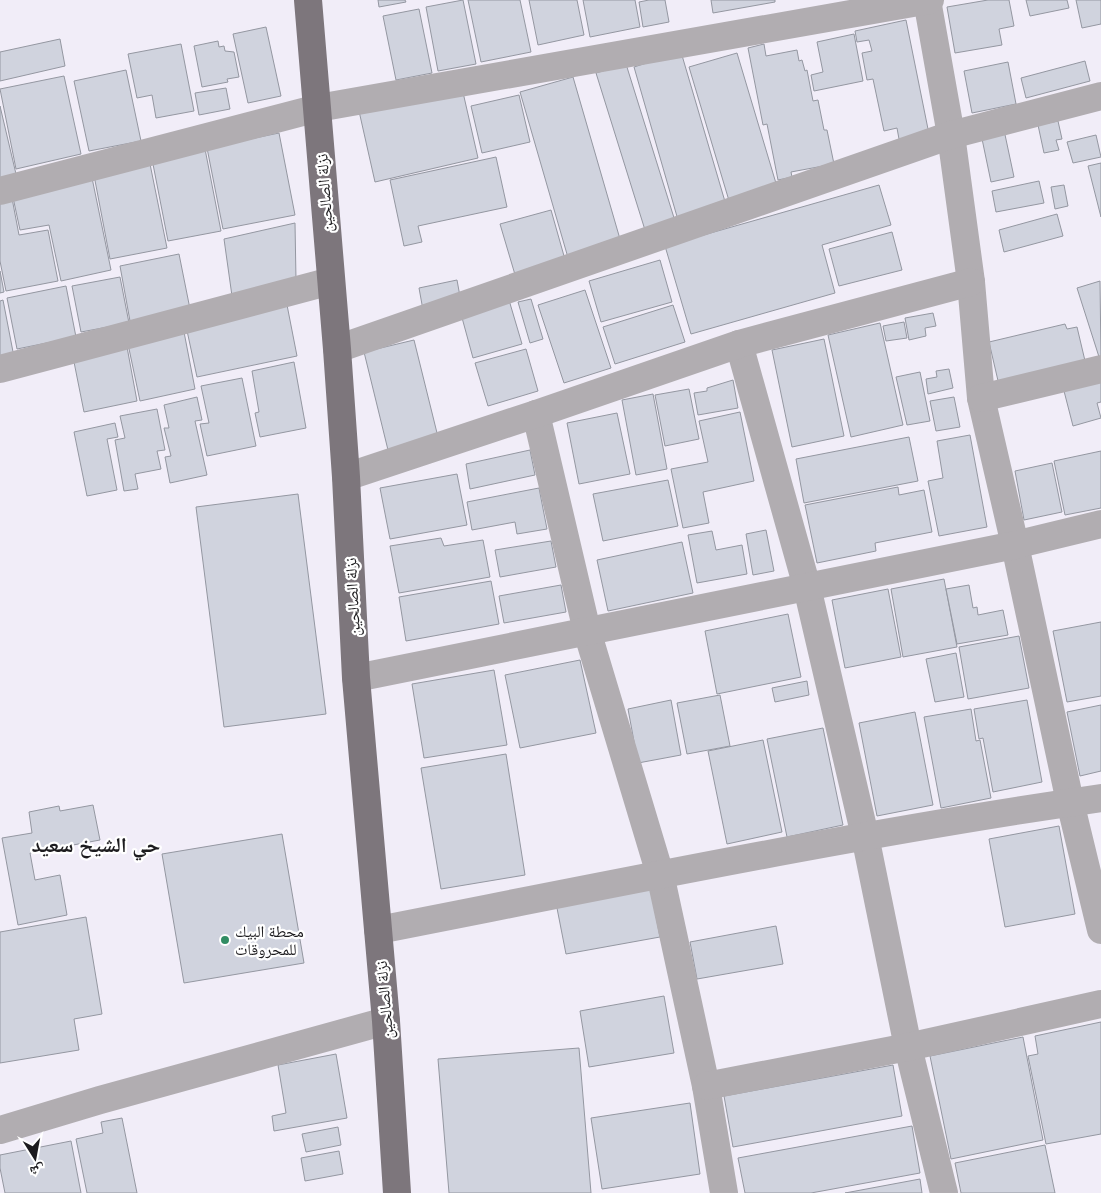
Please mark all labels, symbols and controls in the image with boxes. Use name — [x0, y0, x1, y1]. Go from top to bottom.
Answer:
street label: نزلة الصالحين — [311, 153, 338, 233]
street label: نزلة الصالحين — [340, 557, 365, 637]
district label: حي الشيخ سعيد — [32, 831, 160, 861]
place label: محطة البيك للمحروقات — [235, 921, 304, 959]
marker: محطة البيك للمحروقات — [219, 934, 231, 946]
street label: نزلة الصالحين — [371, 960, 398, 1040]
north arrow — [10, 1133, 60, 1183]
text: ش — [28, 1161, 46, 1181]

